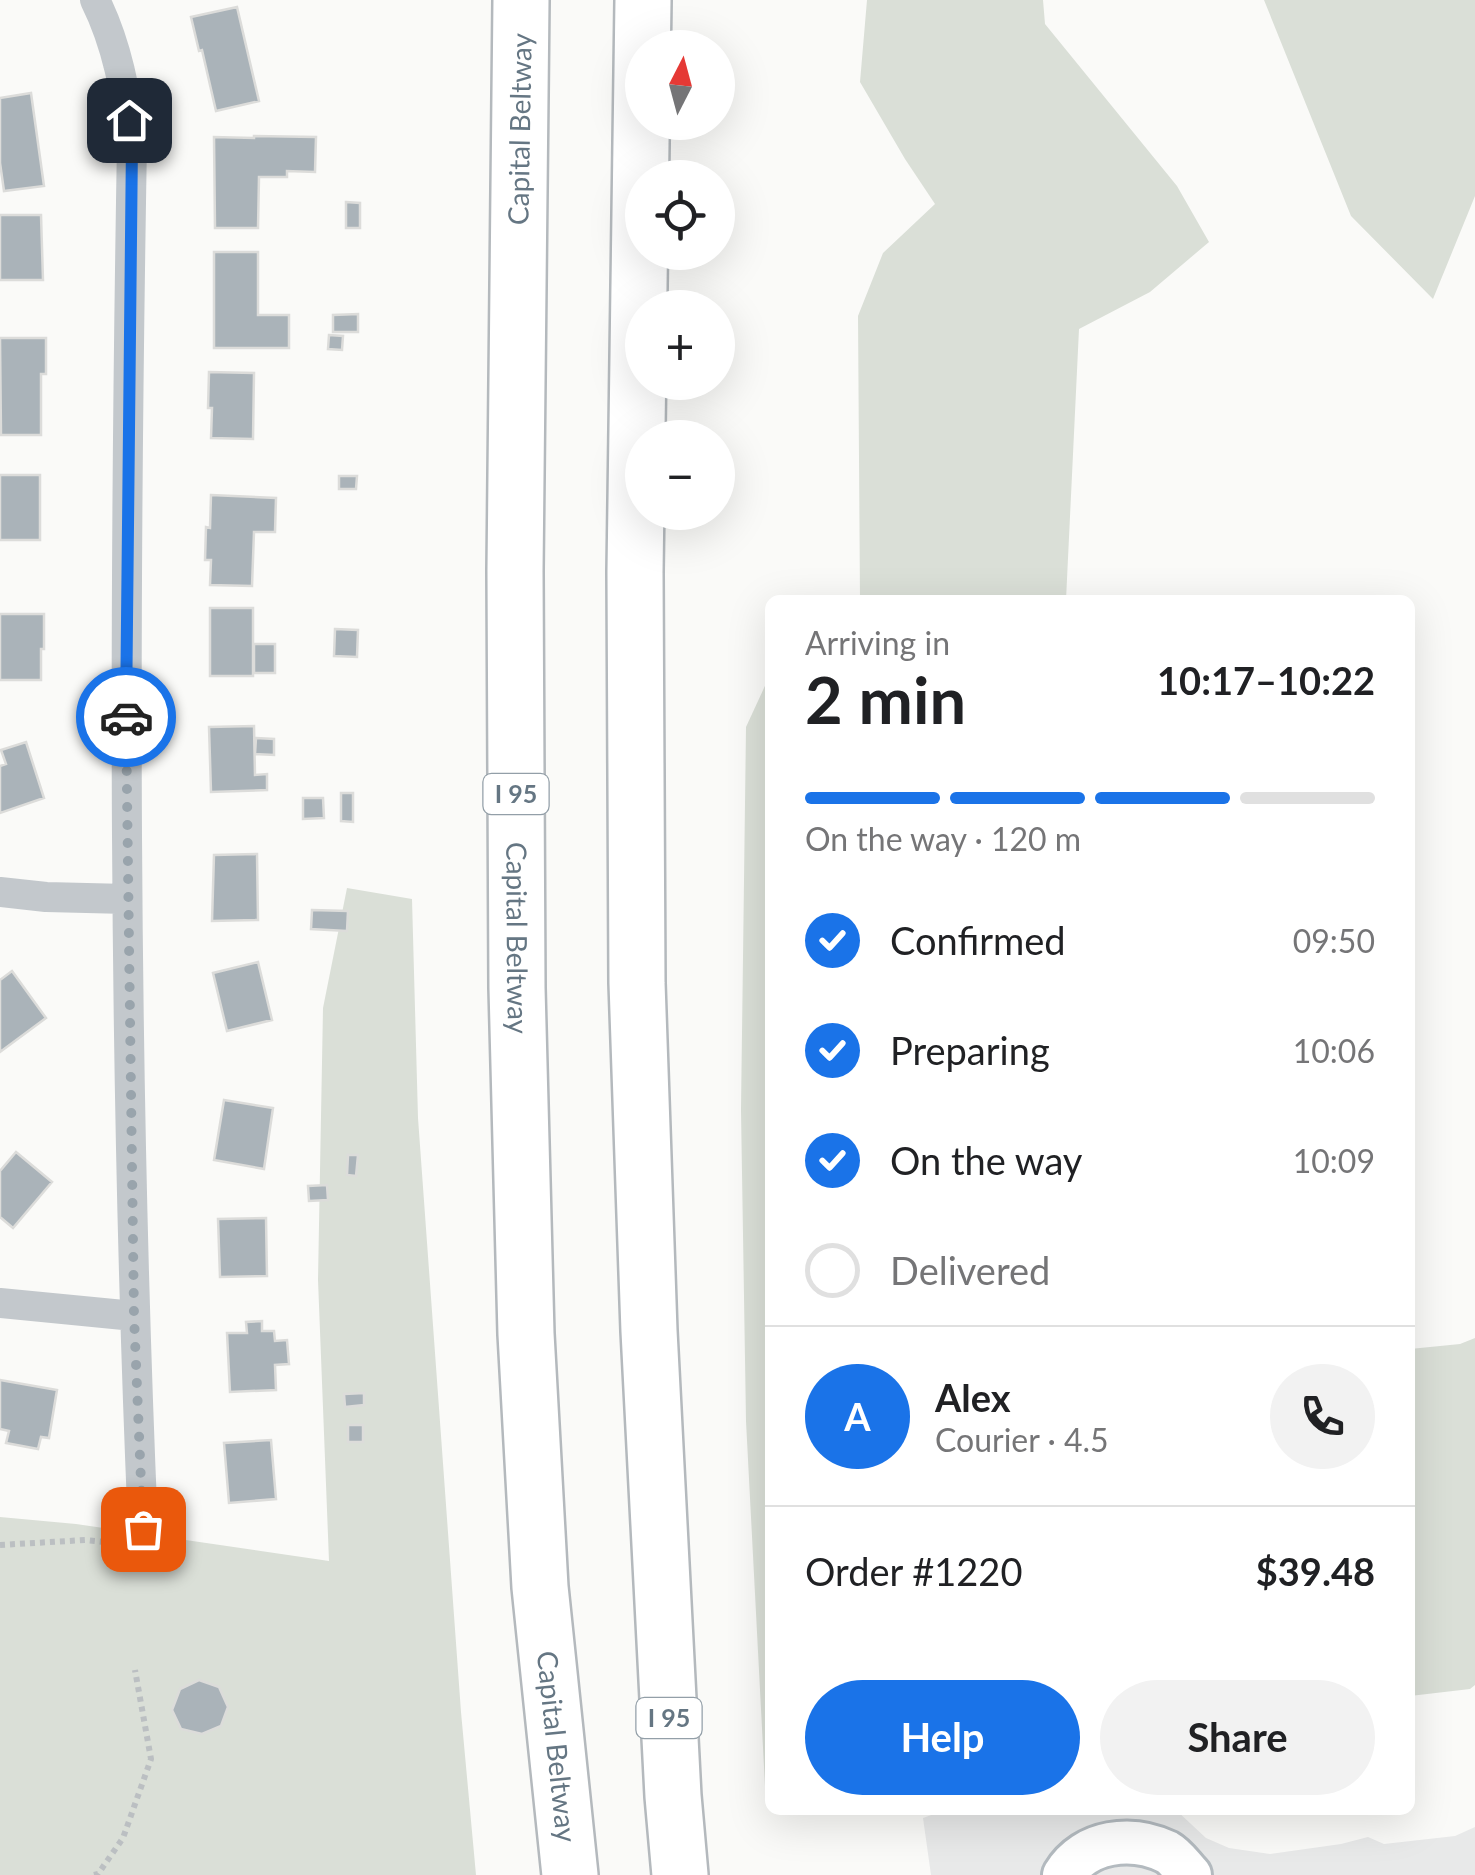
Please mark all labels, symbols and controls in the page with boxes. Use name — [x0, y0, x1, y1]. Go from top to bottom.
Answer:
north arrow — [625, 30, 735, 140]
map controls — [625, 30, 735, 530]
street label: Capital Beltway — [500, 32, 538, 225]
pin — [87, 78, 172, 163]
icon: home — [102, 93, 157, 148]
button: locate — [625, 160, 735, 270]
button: + — [625, 290, 735, 400]
button: − — [625, 420, 735, 530]
text: Arriving in — [805, 623, 950, 662]
text: 10:17–10:22 — [1157, 657, 1375, 703]
text: 2 min — [805, 660, 966, 738]
courier — [76, 667, 176, 767]
icon: car — [99, 690, 154, 745]
road number: I 95 — [484, 774, 548, 814]
text: On the way · 120 m — [805, 819, 1081, 858]
street label: Capital Beltway — [500, 842, 536, 1035]
icon: check — [805, 913, 860, 968]
text: Confirmed — [890, 917, 1066, 963]
text: 09:50 — [1293, 921, 1375, 960]
icon: check — [805, 1023, 860, 1078]
text: Preparing — [890, 1027, 1050, 1073]
text: 10:06 — [1293, 1031, 1375, 1070]
icon: check — [805, 1133, 860, 1188]
text: On the way — [890, 1137, 1082, 1183]
text: 10:09 — [1293, 1141, 1375, 1180]
text: Delivered — [890, 1247, 1050, 1293]
button: phone — [1270, 1364, 1375, 1469]
text: Alex — [935, 1374, 1011, 1420]
text: A — [844, 1393, 871, 1439]
text: Courier · 4.5 — [935, 1420, 1109, 1459]
pin — [101, 1487, 186, 1572]
icon: bag — [116, 1502, 171, 1557]
text: Order #1220 — [805, 1548, 1022, 1594]
text: $39.48 — [1256, 1548, 1375, 1594]
street label: Capital Beltway — [531, 1649, 585, 1844]
button: Help — [805, 1680, 1080, 1795]
button: Share — [1100, 1680, 1375, 1795]
road number: I 95 — [636, 1698, 702, 1738]

